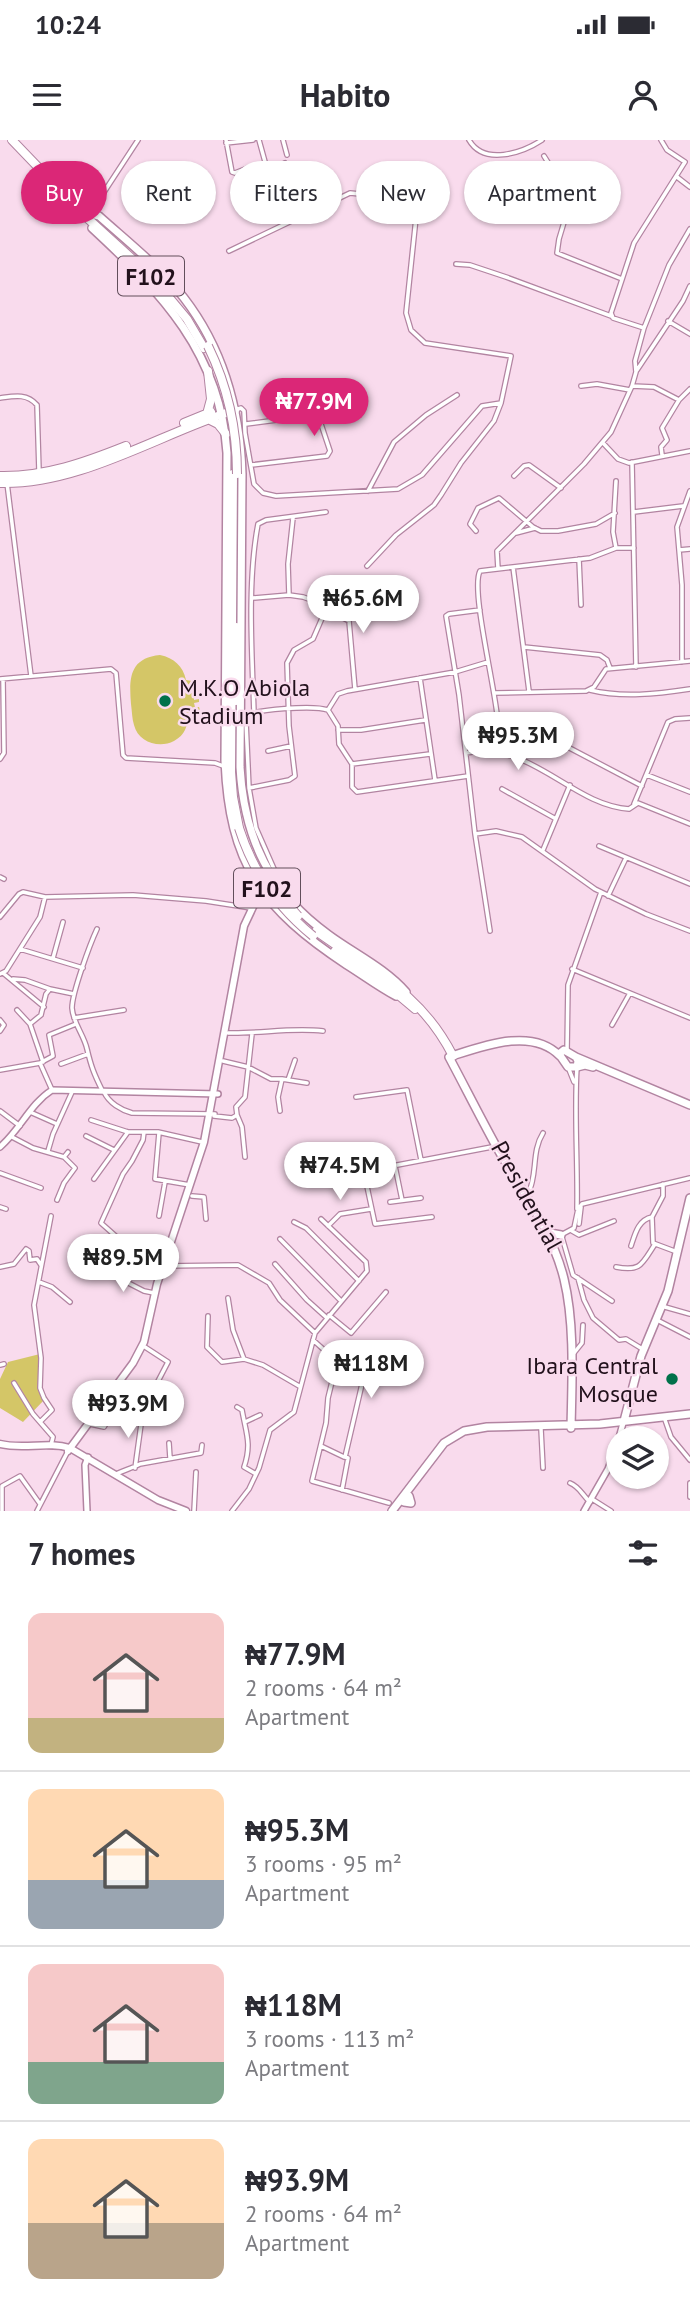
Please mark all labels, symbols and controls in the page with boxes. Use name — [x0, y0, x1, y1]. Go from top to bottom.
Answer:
text: 10:24 — [35, 8, 101, 41]
text: Habito — [300, 74, 390, 116]
icon: menu — [28, 76, 66, 114]
icon: person — [624, 76, 662, 114]
chip: Buy — [21, 161, 107, 224]
chip: Rent — [121, 161, 216, 224]
chip: Filters — [230, 161, 342, 224]
chip: New — [356, 161, 450, 224]
chip: Apartment — [464, 161, 621, 224]
road number: F102 — [118, 256, 184, 295]
pin: ₦77.9M — [257, 378, 371, 438]
text: ₦77.9M — [275, 386, 353, 415]
pin: ₦65.6M — [306, 575, 420, 635]
text: ₦65.6M — [323, 583, 403, 612]
place label: M.K.O Abiola Stadium — [179, 672, 310, 731]
marker: M.K.O Abiola Stadium — [157, 693, 173, 709]
pin: ₦95.3M — [461, 712, 575, 772]
text: ₦95.3M — [478, 720, 558, 749]
road number: F102 — [234, 868, 300, 908]
street label: Presidential — [484, 1135, 570, 1257]
pin: ₦74.5M — [283, 1142, 397, 1202]
text: ₦74.5M — [300, 1150, 380, 1179]
pin: ₦89.5M — [66, 1234, 180, 1294]
text: ₦89.5M — [83, 1242, 163, 1271]
pin: ₦118M — [322, 1340, 420, 1400]
text: ₦118M — [334, 1348, 408, 1377]
place label: Ibara Central Mosque — [526, 1350, 658, 1409]
marker: Ibara Central Mosque — [664, 1371, 680, 1387]
pin: ₦93.9M — [71, 1380, 185, 1440]
text: ₦93.9M — [88, 1388, 168, 1417]
map controls — [606, 1426, 669, 1489]
button: layers — [606, 1426, 669, 1489]
text: 7 homes — [28, 1534, 136, 1573]
icon: filters — [624, 1534, 662, 1572]
text: ₦77.9M — [245, 1634, 346, 1673]
icon: home — [84, 1641, 168, 1725]
text: 2 rooms · 64 m² — [245, 1673, 402, 1702]
text: Apartment — [245, 1702, 349, 1731]
text: ₦95.3M — [245, 1810, 349, 1849]
icon: home — [84, 1817, 168, 1901]
text: 3 rooms · 95 m² — [245, 1849, 402, 1878]
text: Apartment — [245, 1878, 349, 1907]
text: ₦118M — [245, 1985, 342, 2024]
icon: home — [84, 1992, 168, 2076]
text: 3 rooms · 113 m² — [245, 2024, 414, 2053]
text: Apartment — [245, 2053, 349, 2082]
text: ₦93.9M — [245, 2160, 349, 2199]
icon: home — [84, 2167, 168, 2251]
text: 2 rooms · 64 m² — [245, 2199, 402, 2228]
text: Apartment — [245, 2228, 349, 2257]

